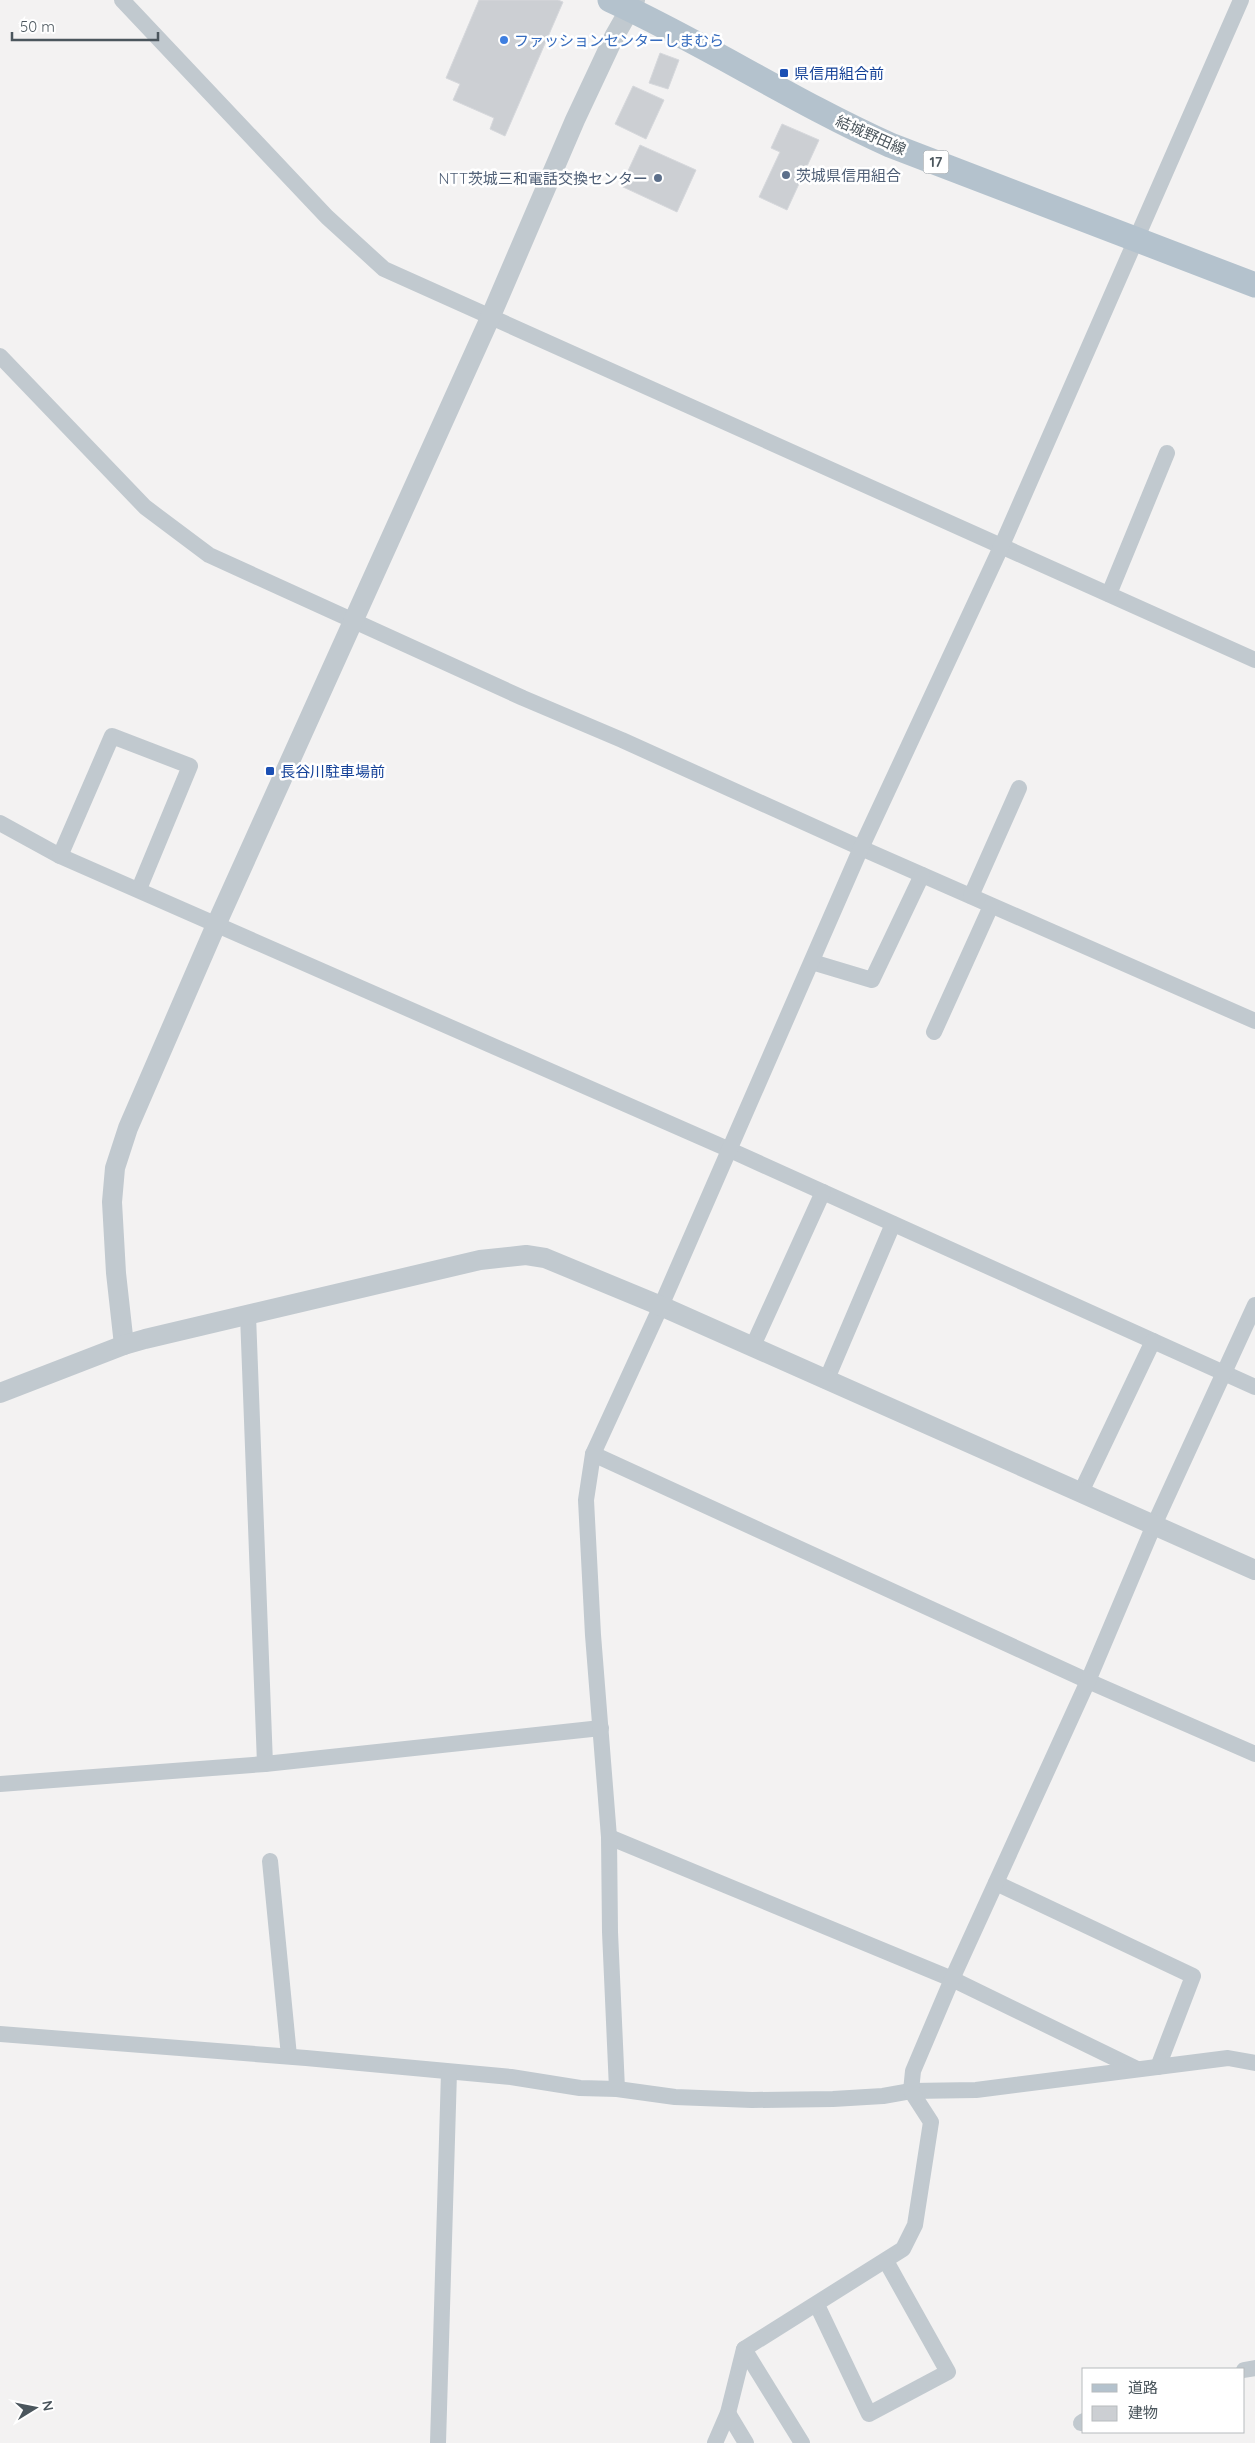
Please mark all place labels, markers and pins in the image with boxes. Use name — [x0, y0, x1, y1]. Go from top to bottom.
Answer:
place label: ファッションセンターしまむら — [514, 31, 724, 50]
marker: ファッションセンターしまむら — [498, 34, 510, 46]
place label: 県信用組合前 — [794, 64, 884, 83]
marker: 県信用組合前 — [778, 67, 790, 79]
place label: 茨城県信用組合 — [796, 166, 901, 185]
place label: NTT茨城三和電話交換センター — [439, 169, 648, 188]
marker: 茨城県信用組合 — [780, 169, 792, 181]
marker: NTT茨城三和電話交換センター — [652, 172, 664, 184]
place label: 長谷川駐車場前 — [280, 762, 385, 781]
marker: 長谷川駐車場前 — [264, 765, 276, 777]

